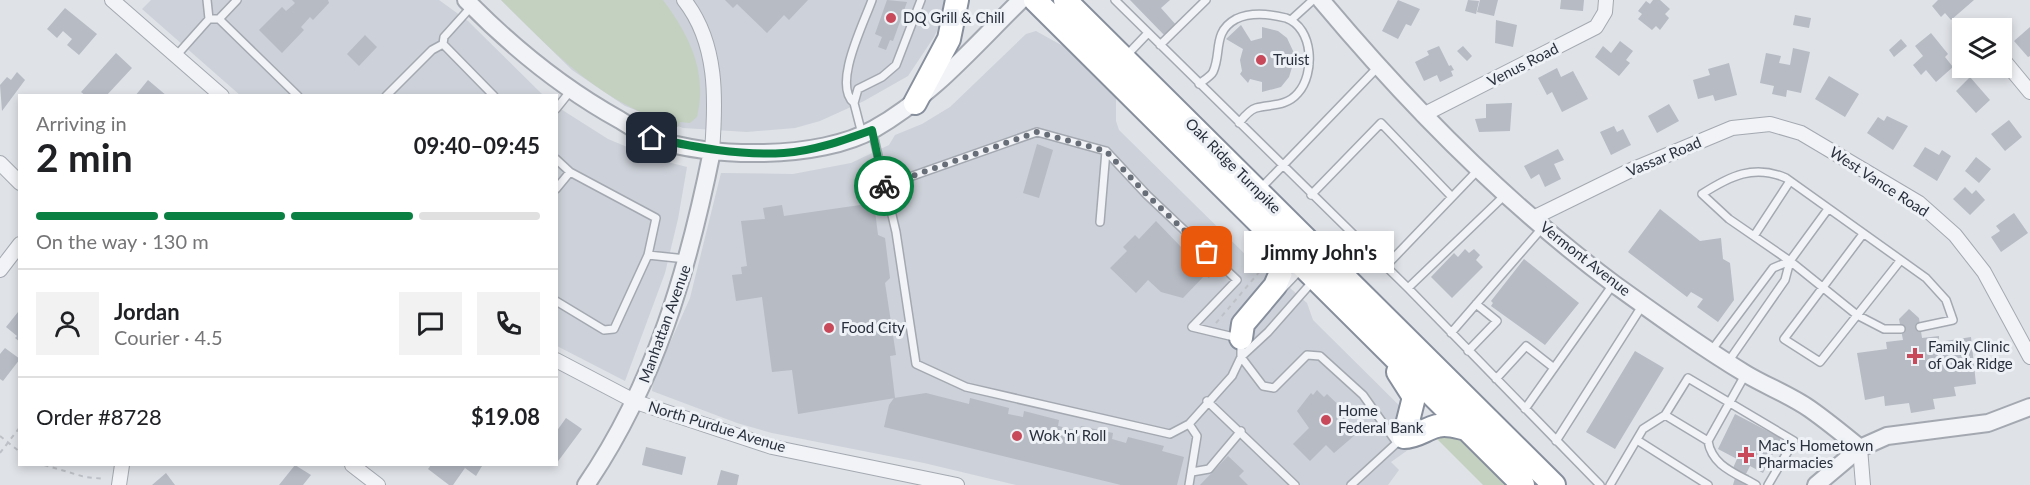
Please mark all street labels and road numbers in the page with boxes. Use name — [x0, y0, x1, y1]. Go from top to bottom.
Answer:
street label: Venus Road — [1484, 39, 1561, 90]
street label: Oak Ridge Turnpike — [1182, 114, 1285, 217]
street label: Vassar Road — [1624, 132, 1704, 180]
street label: West Vance Road — [1827, 142, 1933, 220]
street label: Vermont Avenue — [1537, 217, 1635, 299]
street label: Manhattan Avenue — [634, 262, 694, 385]
street label: North Purdue Avenue — [646, 397, 788, 456]

